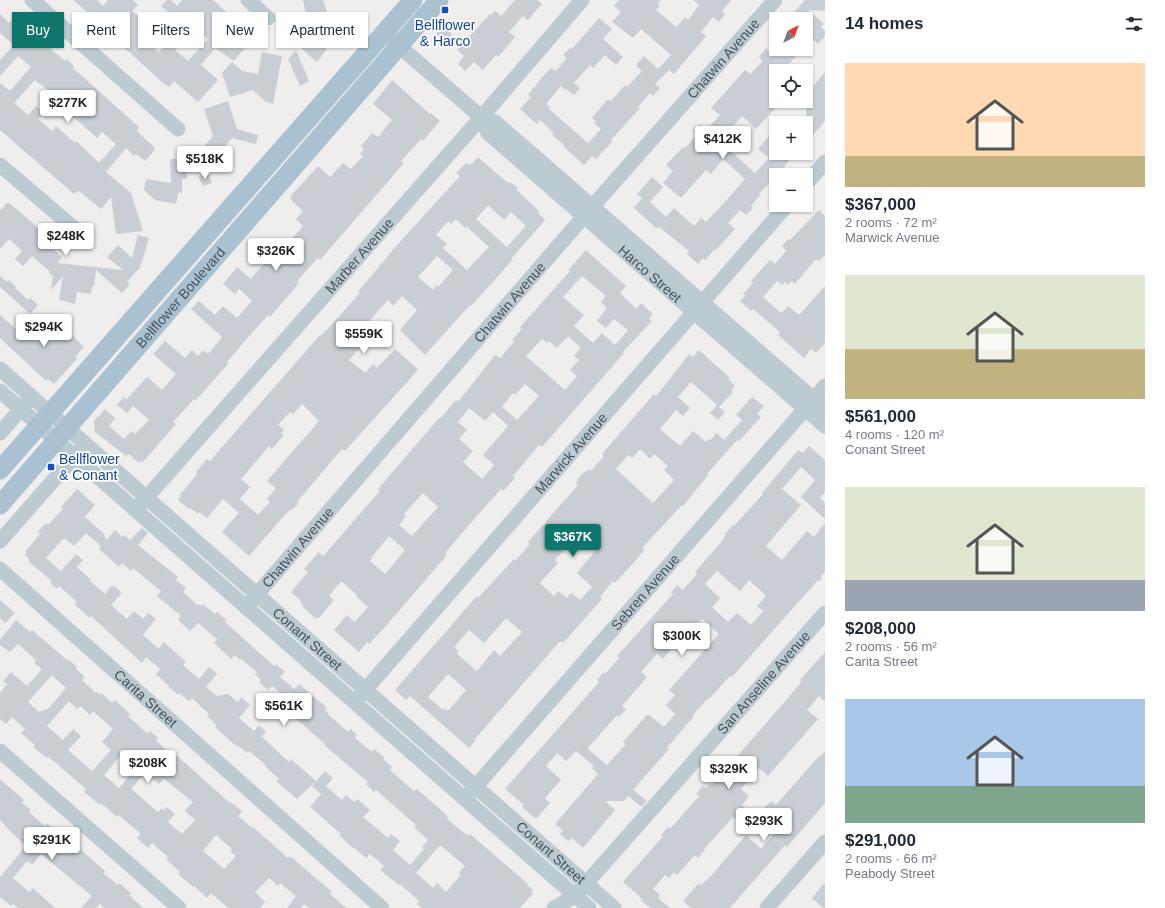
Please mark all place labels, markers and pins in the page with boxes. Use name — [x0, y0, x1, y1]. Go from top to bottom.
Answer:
marker: Bellflower & Harco — [440, 5, 450, 15]
place label: Bellflower & Harco — [415, 17, 476, 49]
pin: $277K — [40, 90, 96, 124]
pin: $412K — [695, 126, 751, 160]
pin: $518K — [177, 146, 233, 180]
pin: $248K — [38, 223, 94, 257]
pin: $326K — [248, 238, 304, 272]
pin: $294K — [16, 314, 72, 348]
pin: $559K — [336, 321, 392, 355]
place label: Bellflower & Conant — [59, 451, 120, 483]
marker: Bellflower & Conant — [46, 462, 56, 472]
pin: $367K — [545, 524, 601, 558]
pin: $300K — [654, 623, 710, 657]
pin: $561K — [256, 693, 312, 727]
pin: $208K — [120, 750, 176, 784]
pin: $329K — [701, 756, 757, 790]
pin: $293K — [736, 808, 792, 842]
pin: $291K — [24, 827, 80, 861]

